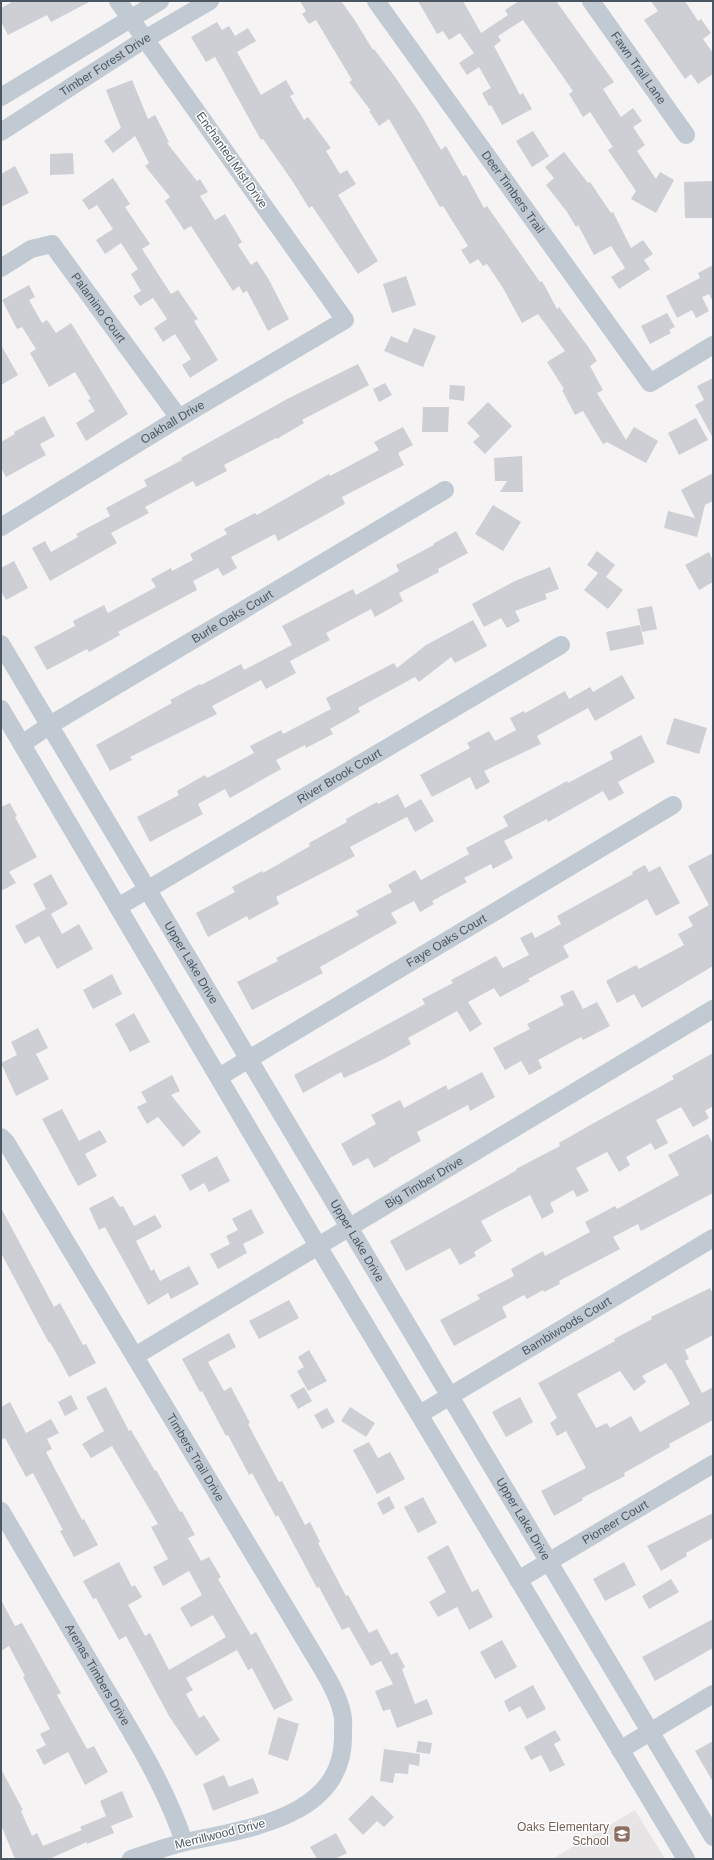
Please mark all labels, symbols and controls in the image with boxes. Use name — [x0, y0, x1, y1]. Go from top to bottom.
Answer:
street label: Fawn Trail Lane — [608, 29, 669, 107]
street label: Timber Forest Drive — [57, 30, 153, 99]
street label: Enchanted Mist Drive — [194, 109, 271, 211]
street label: Deer Timbers Trail — [479, 148, 547, 236]
street label: Palamino Court — [68, 270, 129, 346]
street label: Oakhall Drive — [138, 397, 207, 447]
street label: Burle Oaks Court — [189, 587, 276, 646]
street label: River Brook Court — [295, 746, 384, 807]
street label: Faye Oaks Court — [404, 911, 489, 970]
street label: Upper Lake Drive — [161, 919, 221, 1007]
street label: Big Timber Drive — [382, 1154, 466, 1211]
street label: Upper Lake Drive — [327, 1197, 387, 1285]
street label: Bambiwoods Court — [519, 1293, 614, 1358]
street label: Timbers Trail Drive — [164, 1411, 227, 1504]
street label: Upper Lake Drive — [493, 1475, 553, 1563]
street label: Pioneer Court — [580, 1497, 651, 1547]
street label: Arenas Timbers Drive — [62, 1621, 133, 1728]
street label: Merrillwood Drive — [173, 1816, 267, 1852]
place label: Oaks Elementary School — [517, 1820, 609, 1848]
school or university icon: Oaks Elementary School — [612, 1824, 632, 1844]

